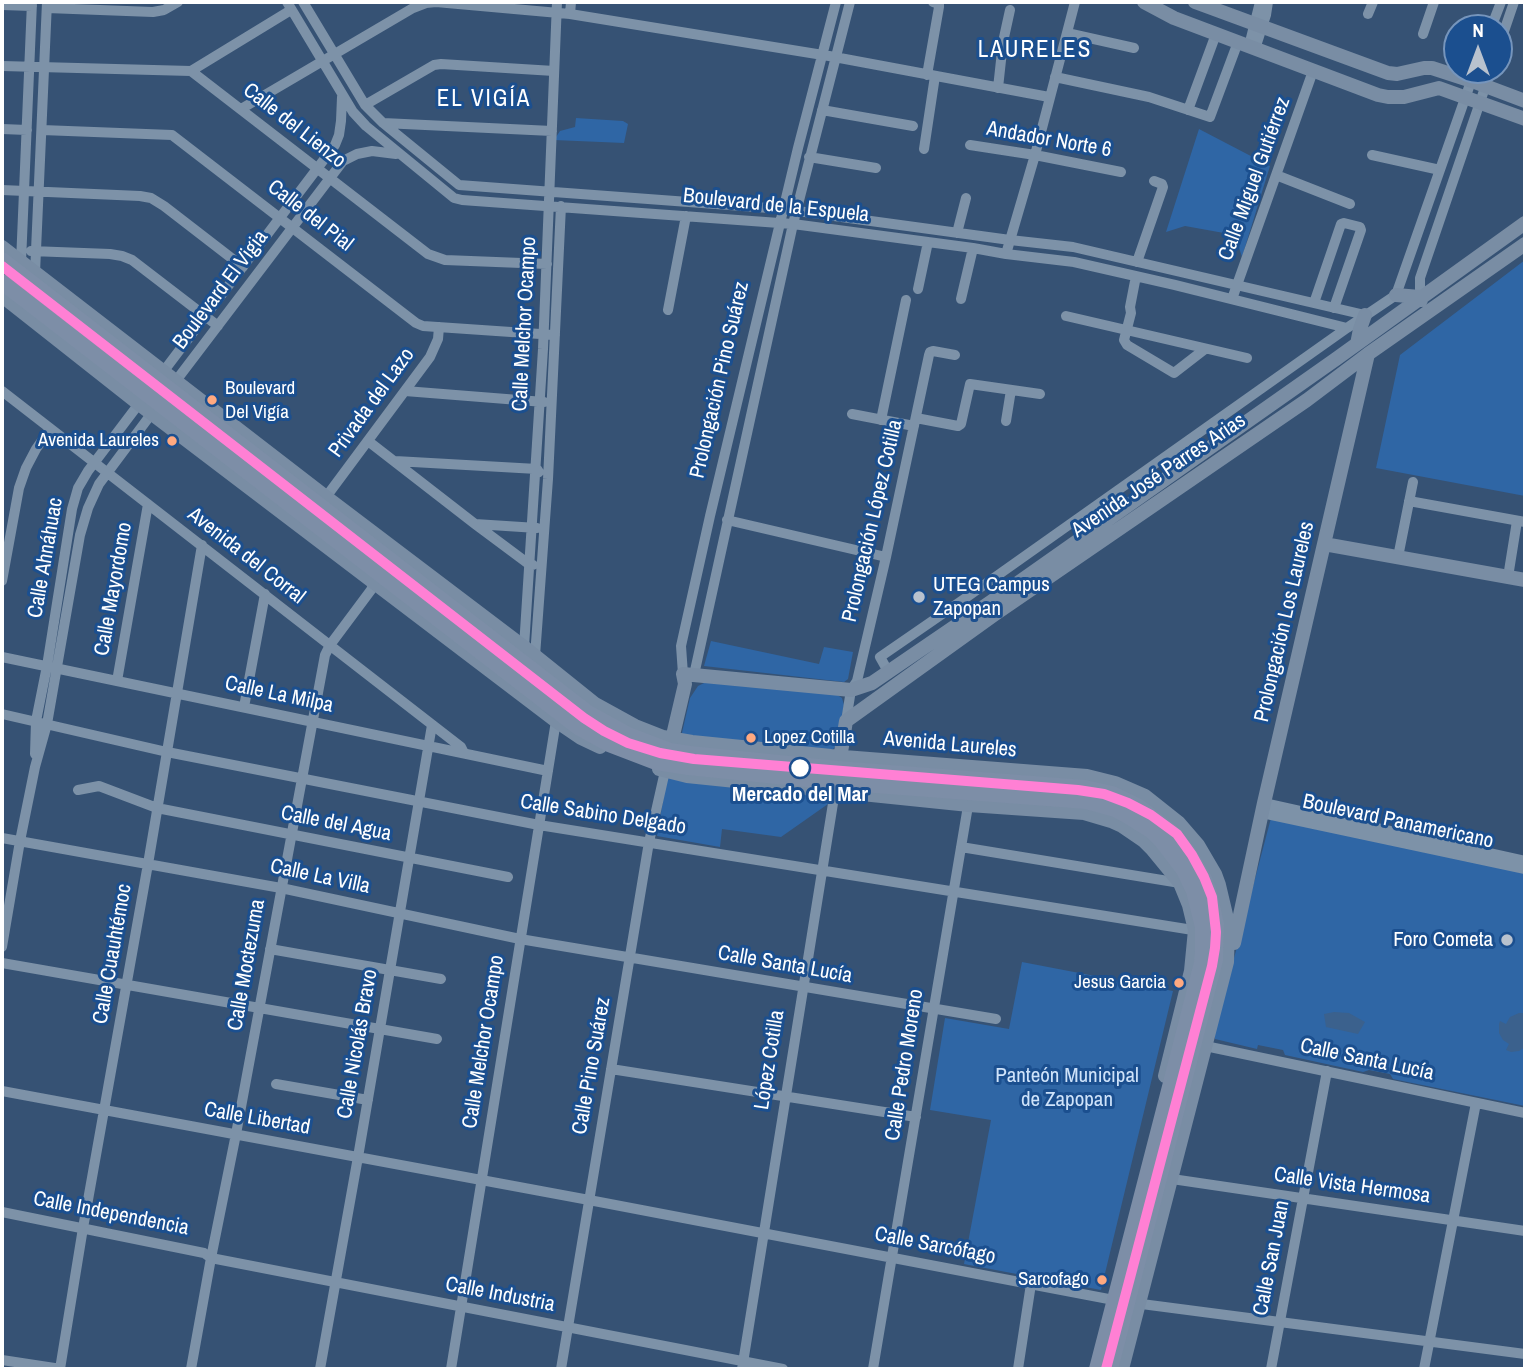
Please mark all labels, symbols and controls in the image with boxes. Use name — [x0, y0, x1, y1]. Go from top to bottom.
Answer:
north arrow — [1443, 14, 1513, 84]
text: N — [1472, 17, 1484, 43]
district label: LAURELES — [979, 37, 1091, 65]
street label: Calle del Lienzo — [238, 78, 350, 174]
district label: EL VIGÍA — [438, 86, 530, 114]
street label: Calle Miguel Gutiérrez — [1214, 94, 1296, 264]
street label: Andador Norte 6 — [985, 117, 1113, 163]
street label: Calle del Pial — [262, 175, 358, 257]
street label: Boulevard de la Espuela — [682, 184, 870, 228]
street label: Boulevard El Vigia — [168, 226, 274, 354]
street label: Calle Melchor Ocampo — [508, 236, 542, 412]
street label: Prolongación Pino Suárez — [685, 279, 755, 481]
street label: Privada del Lazo — [324, 343, 420, 463]
place label: Boulevard Del Vigía — [225, 378, 295, 422]
marker: Boulevard Del Vigía — [205, 393, 219, 407]
street label: Avenida José Parres Arias — [1067, 408, 1251, 544]
street label: Prolongación López Cotilla — [837, 417, 909, 625]
place label: Avenida Laureles — [38, 430, 159, 452]
marker: Avenida Laureles — [165, 434, 179, 448]
street label: Calle Ahnáhuac — [23, 496, 69, 620]
street label: Avenida del Corral — [182, 502, 310, 610]
street label: Prolongación Los Laureles — [1250, 519, 1320, 725]
street label: Calle Mayordomo — [90, 520, 138, 658]
place label: UTEG Campus Zapopan — [933, 572, 1050, 622]
marker: UTEG Campus Zapopan — [911, 589, 927, 605]
street label: Calle La Milpa — [223, 671, 335, 719]
place label: Lopez Cotilla — [764, 727, 855, 749]
street label: Avenida Laureles — [882, 727, 1018, 763]
marker: Lopez Cotilla — [744, 731, 758, 745]
marker: Mercado del Mar — [789, 757, 811, 779]
place label: Mercado del Mar — [732, 782, 868, 808]
street label: Calle Sabino Delgado — [518, 789, 688, 841]
street label: Boulevard Panamericano — [1300, 789, 1496, 855]
street label: Calle del Agua — [279, 801, 393, 847]
street label: Calle La Villa — [268, 854, 372, 900]
street label: Calle Cuauhtémoc — [88, 882, 138, 1026]
street label: Calle Moctezuma — [223, 897, 271, 1033]
place label: Foro Cometa — [1393, 927, 1493, 953]
marker: Foro Cometa — [1499, 932, 1515, 948]
street label: Calle Santa Lucía — [716, 941, 854, 989]
street label: Calle Melchor Ocampo — [458, 954, 510, 1130]
street label: Calle Nicolás Bravo — [332, 967, 384, 1121]
place label: Jesus Garcia — [1074, 972, 1166, 994]
marker: Jesus Garcia — [1172, 976, 1186, 990]
street label: Calle Pedro Moreno — [881, 987, 929, 1143]
street label: Calle Pino Suárez — [568, 995, 616, 1137]
street label: López Cotilla — [750, 1008, 790, 1112]
street label: Calle Santa Lucía — [1298, 1034, 1436, 1086]
park label: Panteón Municipal de Zapopan — [995, 1063, 1139, 1113]
street label: Calle Libertad — [202, 1097, 312, 1141]
street label: Calle Vista Hermosa — [1272, 1163, 1432, 1209]
street label: Calle Independencia — [31, 1187, 191, 1241]
street label: Calle San Juan — [1248, 1198, 1296, 1318]
street label: Calle Sarcófago — [872, 1222, 998, 1270]
place label: Sarcofago — [1018, 1269, 1089, 1291]
street label: Calle Industria — [443, 1272, 557, 1318]
marker: Sarcofago — [1095, 1273, 1109, 1287]

